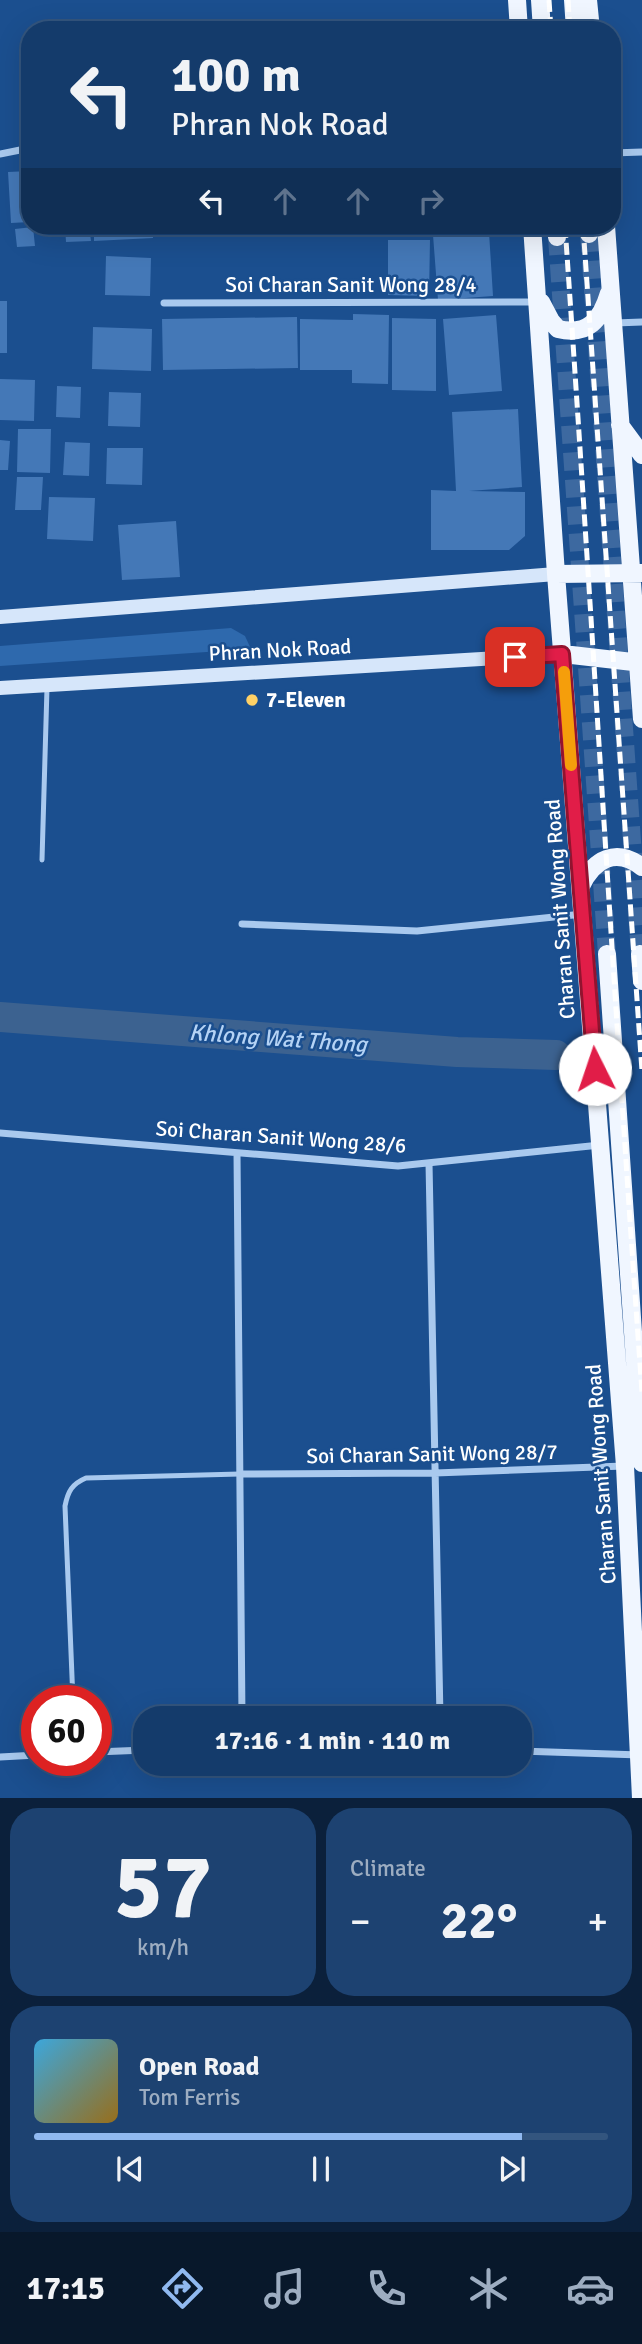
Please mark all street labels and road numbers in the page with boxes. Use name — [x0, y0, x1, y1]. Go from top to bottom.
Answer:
street label: Soi Charan Sanit Wong 28/4 — [225, 272, 477, 298]
street label: Phran Nok Road — [208, 633, 352, 667]
street label: Charan Sanit Wong Road — [539, 798, 581, 1020]
street label: Soi Charan Sanit Wong 28/6 — [155, 1115, 407, 1159]
street label: Charan Sanit Wong Road — [580, 1363, 622, 1585]
street label: Soi Charan Sanit Wong 28/7 — [306, 1439, 558, 1469]

